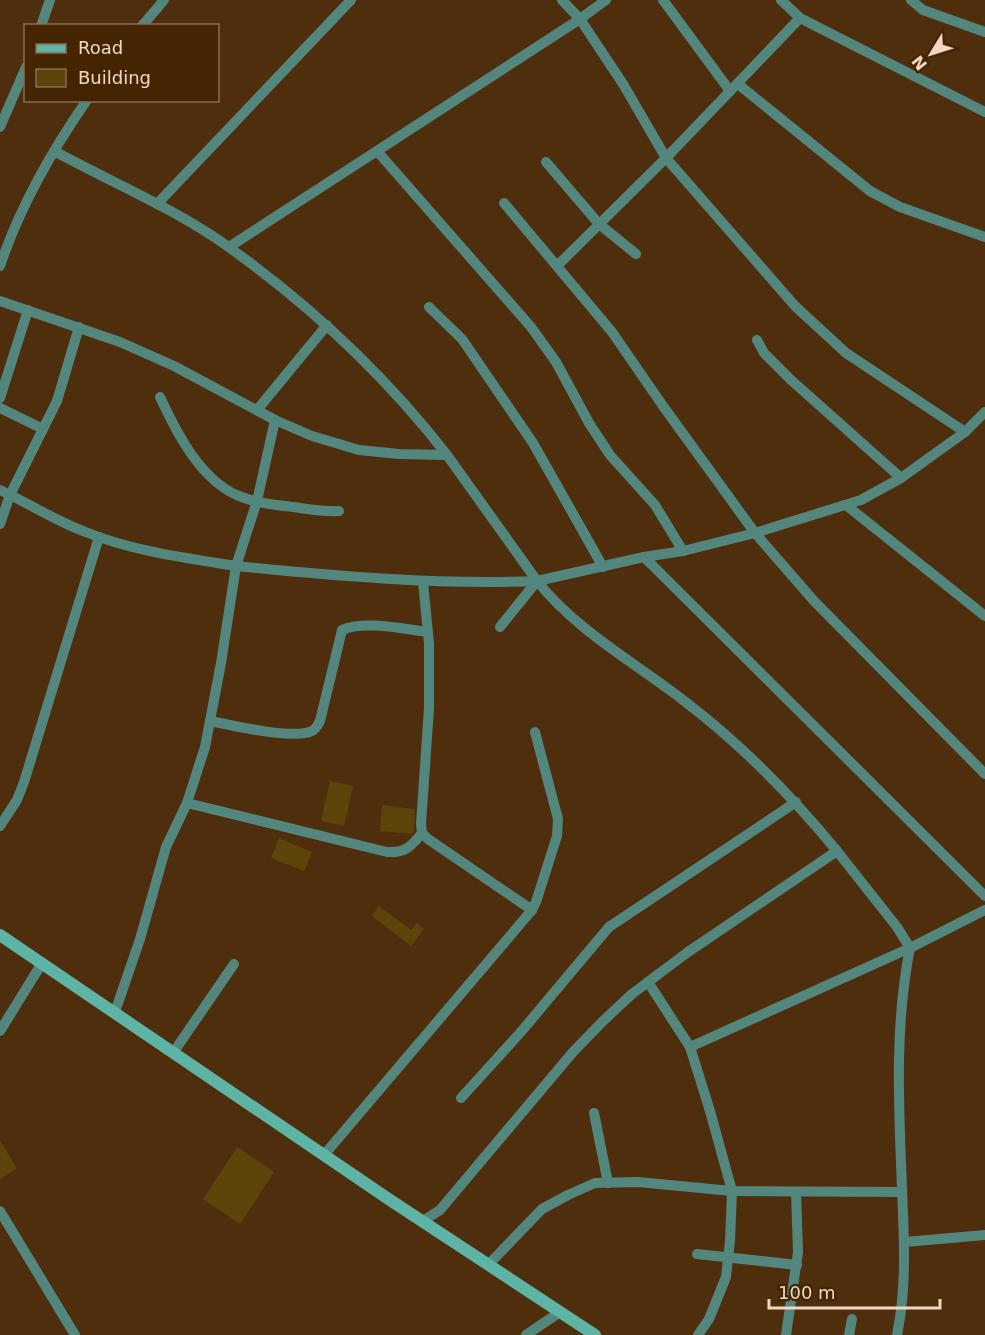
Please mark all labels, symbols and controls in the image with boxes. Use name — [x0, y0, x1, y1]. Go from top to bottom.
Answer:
legend — [24, 24, 219, 102]
north arrow — [901, 24, 961, 84]
text: Road — [78, 37, 123, 58]
text: N — [908, 52, 931, 74]
text: Building — [78, 67, 151, 88]
scale bar — [769, 1272, 940, 1310]
text: 100 m — [778, 1282, 836, 1303]

